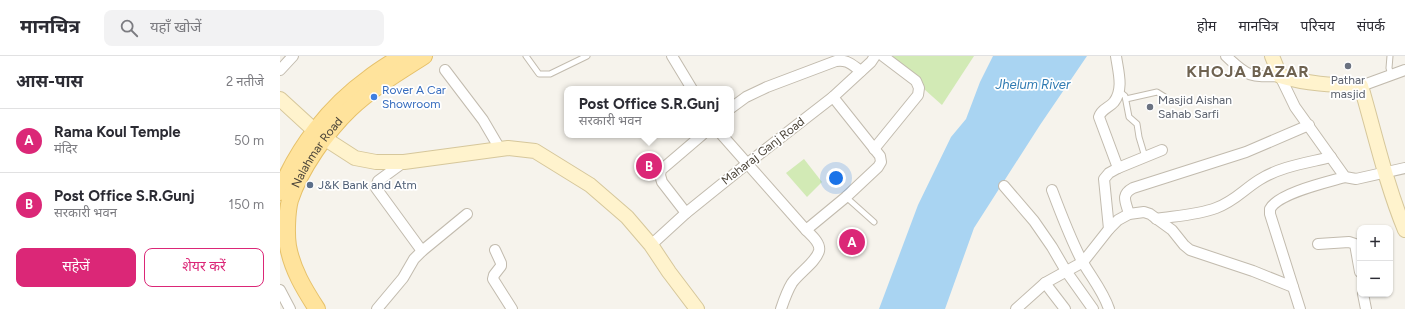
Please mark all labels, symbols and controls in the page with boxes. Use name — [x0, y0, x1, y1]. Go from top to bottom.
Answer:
search box — [104, 10, 384, 46]
text: मानचित्र — [20, 15, 80, 38]
icon: search — [118, 17, 140, 39]
text: यहाँ खोजें — [150, 18, 201, 36]
text: होम — [1197, 18, 1216, 35]
text: मानचित्र — [1238, 18, 1279, 35]
text: परिचय — [1301, 18, 1335, 35]
text: संपर्क — [1357, 18, 1385, 35]
marker: Pathar masjid — [1343, 61, 1353, 71]
district label: KHOJA BAZAR — [1186, 62, 1310, 81]
text: आस-पास — [16, 71, 83, 91]
place label: Pathar masjid — [1331, 73, 1365, 101]
text: 2 नतीजे — [226, 74, 264, 89]
water label: Jhelum River — [995, 77, 1071, 92]
place label: Rover A Car Showroom — [382, 83, 446, 111]
popup — [564, 86, 734, 138]
marker: Rover A Car Showroom — [369, 92, 379, 102]
place label: Masjid Aishan Sahab Sarfi — [1158, 93, 1232, 121]
text: Post Office S.R.Gunj — [579, 95, 719, 113]
marker: Masjid Aishan Sahab Sarfi — [1145, 102, 1155, 112]
text: सरकारी भवन — [579, 113, 642, 128]
street label: Nalahmar Road — [289, 114, 346, 190]
street label: Maharaj Ganj Road — [719, 114, 807, 188]
text: Rama Koul Temple — [54, 123, 181, 141]
text: A — [24, 133, 34, 148]
text: 50 m — [234, 133, 264, 148]
text: मंदिर — [54, 141, 77, 156]
pin: B — [636, 151, 662, 181]
your location — [826, 168, 846, 188]
place label: J&K Bank and Atm — [318, 178, 417, 192]
marker: J&K Bank and Atm — [305, 180, 315, 190]
text: Post Office S.R.Gunj — [54, 187, 195, 205]
text: B — [25, 197, 33, 212]
text: 150 m — [229, 197, 264, 212]
text: सरकारी भवन — [54, 205, 117, 220]
map controls — [1357, 225, 1393, 297]
button: + — [1357, 225, 1393, 261]
pin: A — [839, 227, 865, 257]
button: सहेजें — [16, 248, 136, 287]
button: शेयर करें — [144, 248, 264, 287]
button: − — [1357, 261, 1393, 297]

